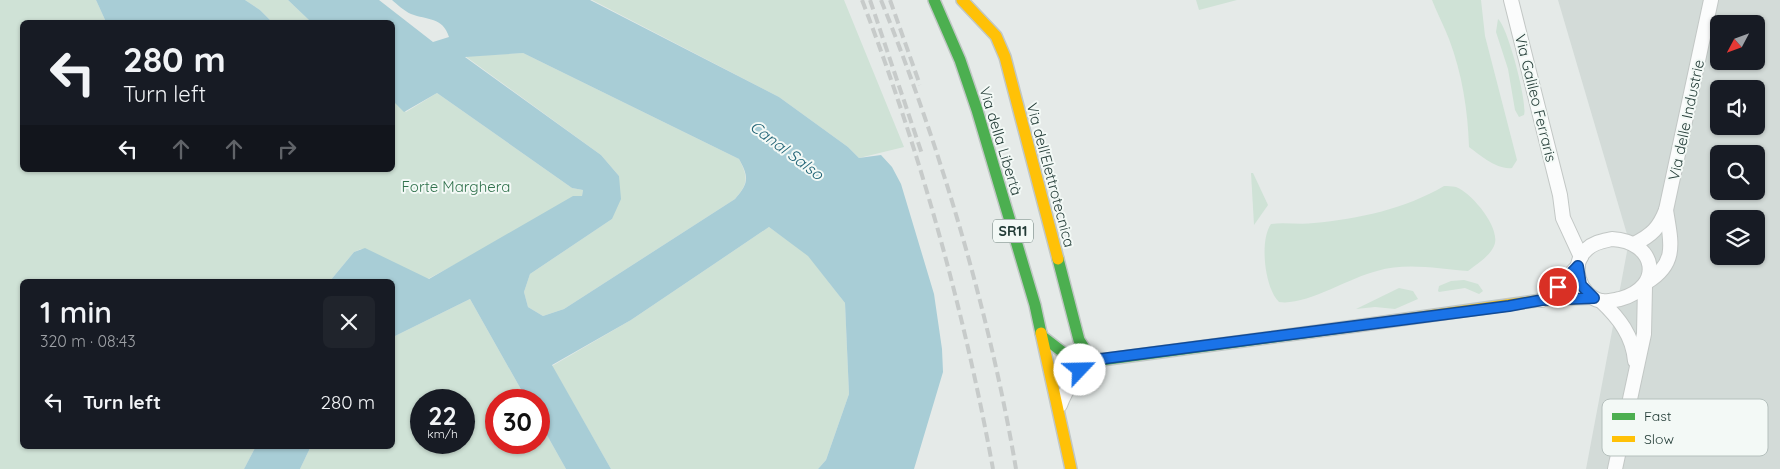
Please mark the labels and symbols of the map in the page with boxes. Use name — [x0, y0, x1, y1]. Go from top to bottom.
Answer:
north arrow — [1710, 15, 1765, 70]
street label: Via Galileo Ferraris — [1511, 32, 1561, 164]
street label: Via delle Industrie — [1664, 58, 1708, 182]
street label: Via della Libertà — [975, 84, 1027, 198]
street label: Via dell'Elettrotecnica — [1023, 101, 1079, 249]
water label: Canal Salso — [746, 116, 829, 185]
park label: Forte Marghera — [402, 177, 510, 196]
road number: SR11 — [993, 220, 1033, 242]
pin — [1537, 266, 1579, 308]
position arrow — [1053, 343, 1105, 395]
speed limit sign: 30 — [485, 389, 550, 454]
legend — [1602, 399, 1768, 456]
text: Fast — [1644, 407, 1672, 425]
text: Slow — [1644, 430, 1674, 448]

